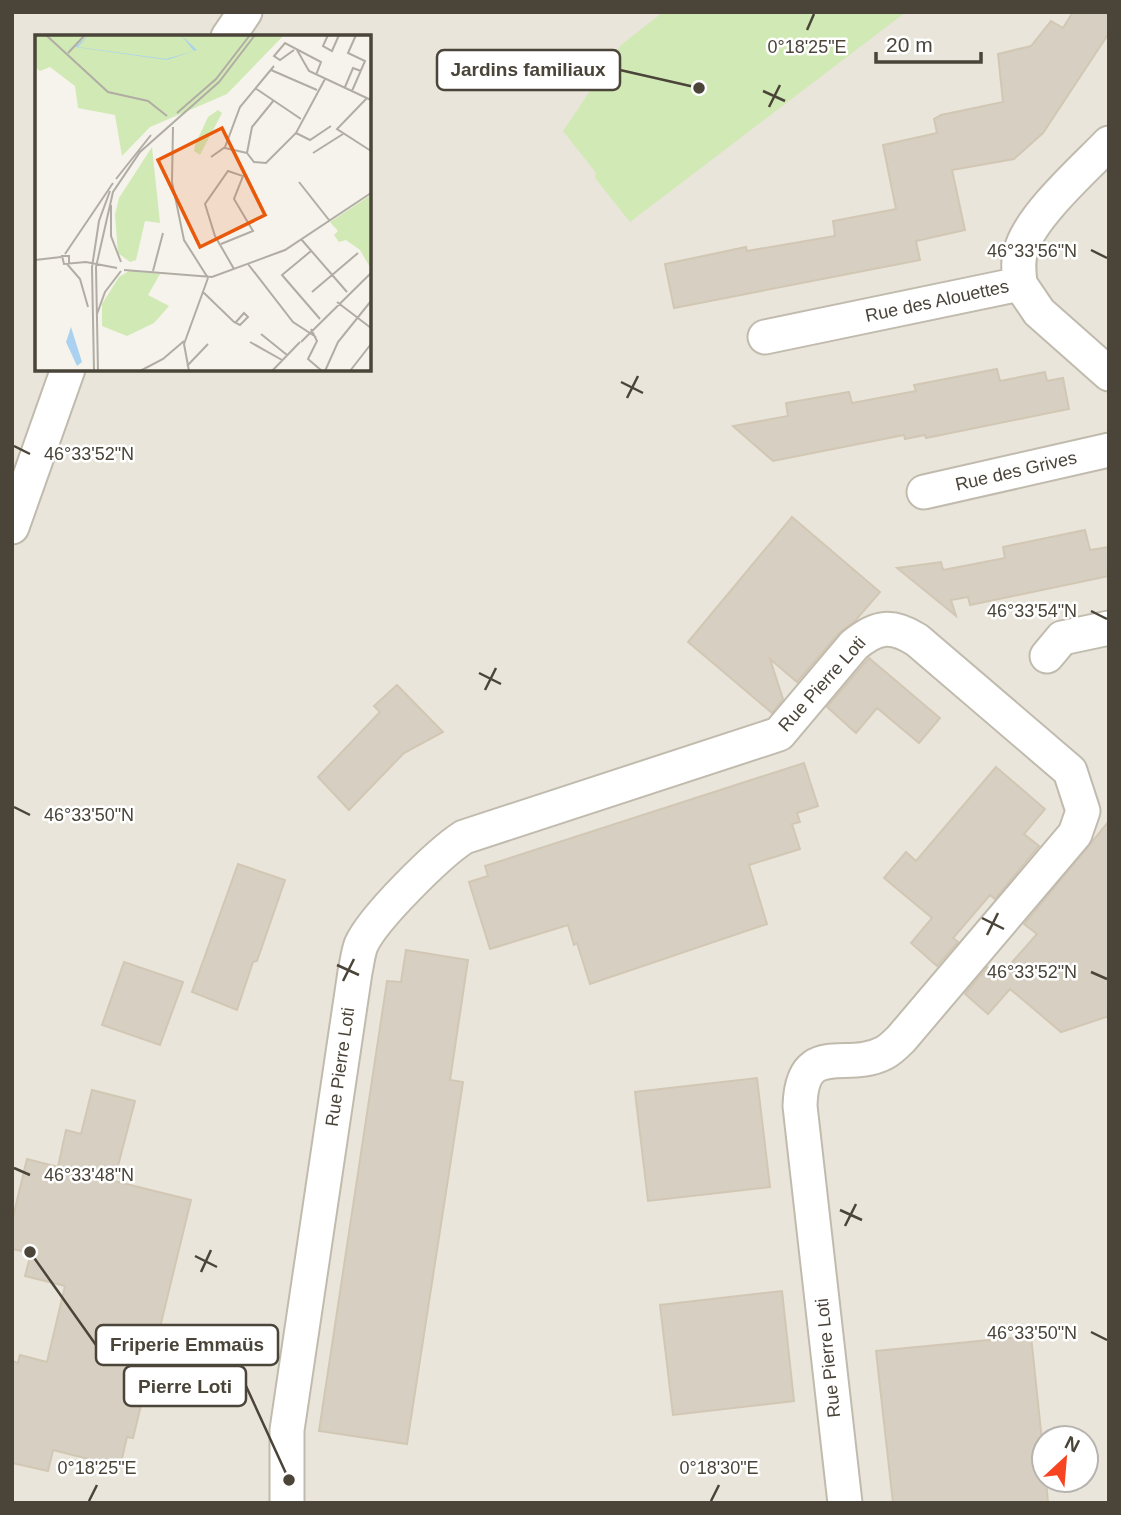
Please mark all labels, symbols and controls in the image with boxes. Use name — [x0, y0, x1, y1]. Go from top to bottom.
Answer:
scale bar — [876, 21, 981, 65]
text: 20 m — [886, 33, 933, 56]
inset map — [35, 35, 371, 371]
text: 0°18'25"E — [767, 37, 847, 57]
callout: Jardins familiaux — [437, 50, 620, 90]
text: Jardins familiaux — [450, 59, 606, 80]
text: 46°33'56"N — [987, 241, 1077, 261]
street label: Rue des Alouettes — [863, 276, 1011, 326]
text: 46°33'52"N — [44, 444, 134, 464]
street label: Rue des Grives — [953, 447, 1079, 495]
text: 46°33'54"N — [987, 601, 1077, 621]
street label: Rue Pierre Loti — [774, 633, 870, 735]
text: 46°33'50"N — [44, 805, 134, 825]
text: 46°33'52"N — [987, 962, 1077, 982]
street label: Rue Pierre Loti — [322, 1006, 358, 1128]
text: 46°33'48"N — [44, 1165, 134, 1185]
street label: Rue Pierre Loti — [812, 1297, 844, 1419]
text: 46°33'50"N — [987, 1323, 1077, 1343]
callout: Friperie Emmaüs — [96, 1325, 278, 1365]
text: Friperie Emmaüs — [110, 1334, 264, 1355]
callout: Pierre Loti — [124, 1366, 246, 1406]
text: Pierre Loti — [138, 1376, 232, 1397]
north arrow — [1030, 1424, 1100, 1494]
text: N — [1061, 1432, 1083, 1457]
text: 0°18'25"E — [57, 1458, 137, 1478]
text: 0°18'30"E — [679, 1458, 759, 1478]

